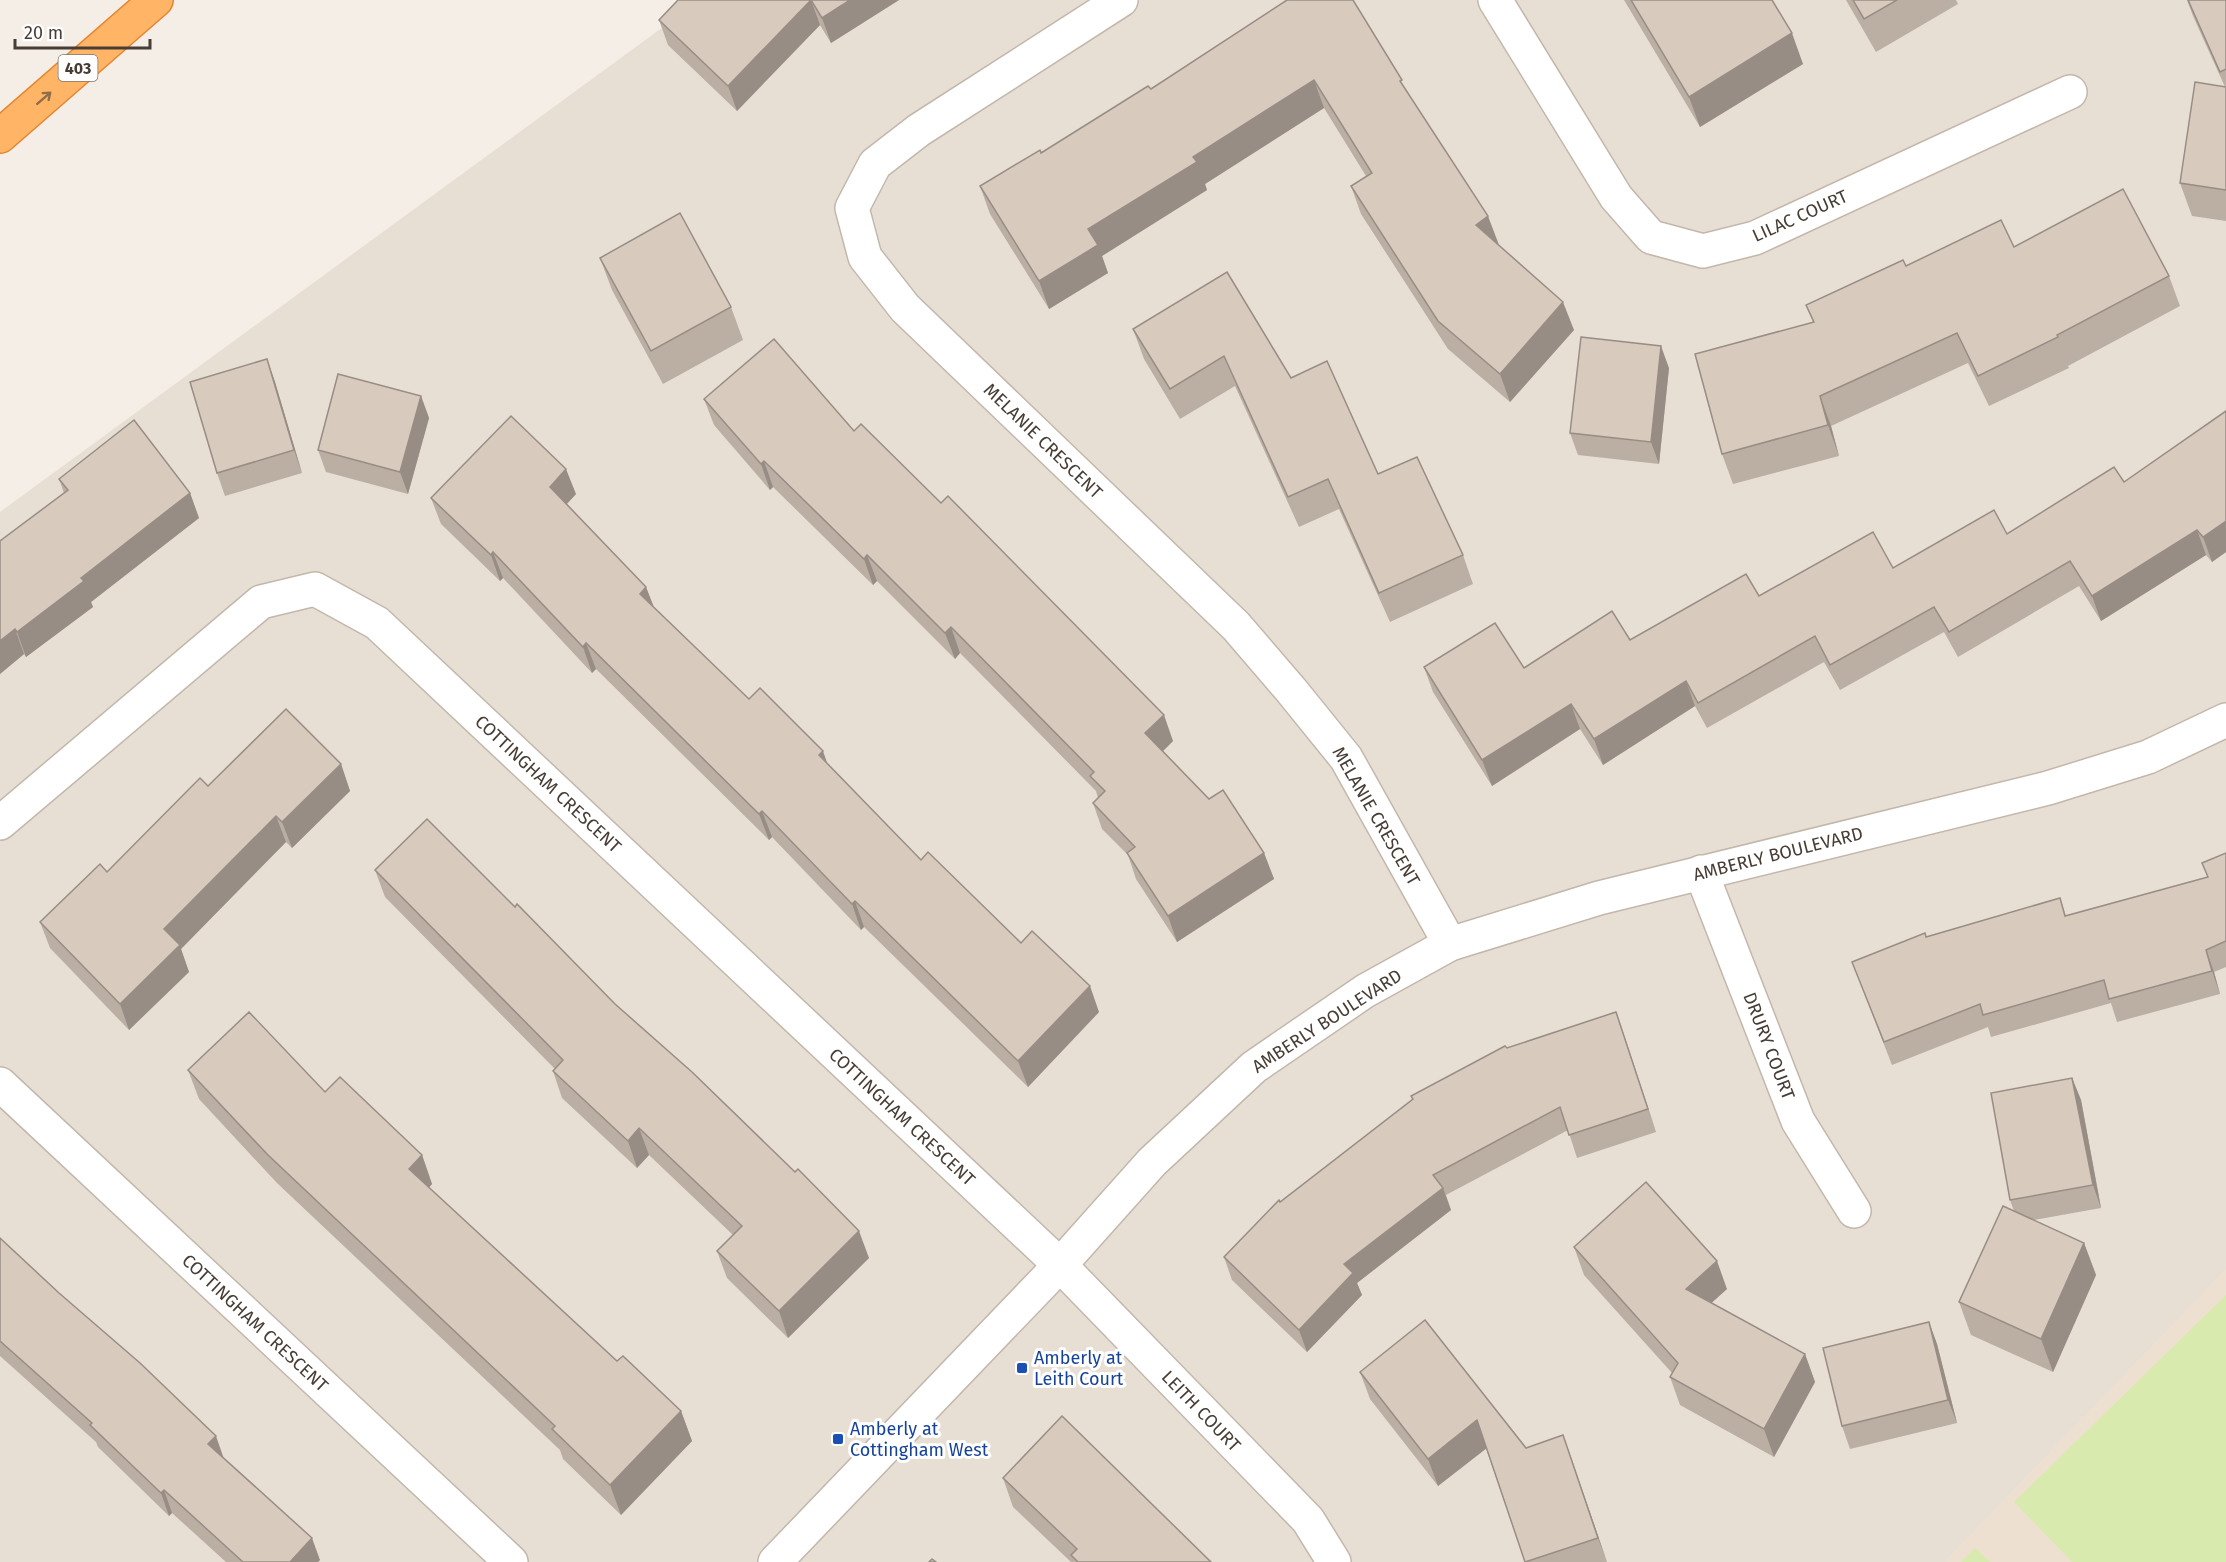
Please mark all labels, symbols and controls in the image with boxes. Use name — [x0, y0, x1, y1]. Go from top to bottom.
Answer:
scale bar — [15, 12, 150, 50]
text: 20 m — [24, 22, 63, 44]
road number: 403 — [58, 55, 98, 81]
one-way arrow — [36, 91, 51, 105]
street label: LILAC COURT — [1749, 185, 1852, 247]
street label: MELANIE CRESCENT — [979, 379, 1107, 504]
street label: COTTINGHAM CRESCENT — [470, 710, 626, 858]
street label: MELANIE CRESCENT — [1327, 743, 1425, 890]
street label: AMBERLY BOULEVARD — [1691, 822, 1865, 886]
street label: AMBERLY BOULEVARD — [1248, 964, 1406, 1078]
street label: DRURY COURT — [1738, 989, 1800, 1103]
street label: COTTINGHAM CRESCENT — [824, 1043, 980, 1191]
street label: COTTINGHAM CRESCENT — [177, 1249, 333, 1397]
place label: Amberly at Leith Court — [1034, 1347, 1124, 1390]
marker: Amberly at Leith Court — [1015, 1361, 1029, 1375]
street label: LEITH COURT — [1157, 1366, 1246, 1457]
place label: Amberly at Cottingham West — [850, 1418, 989, 1461]
marker: Amberly at Cottingham West — [831, 1432, 845, 1446]

